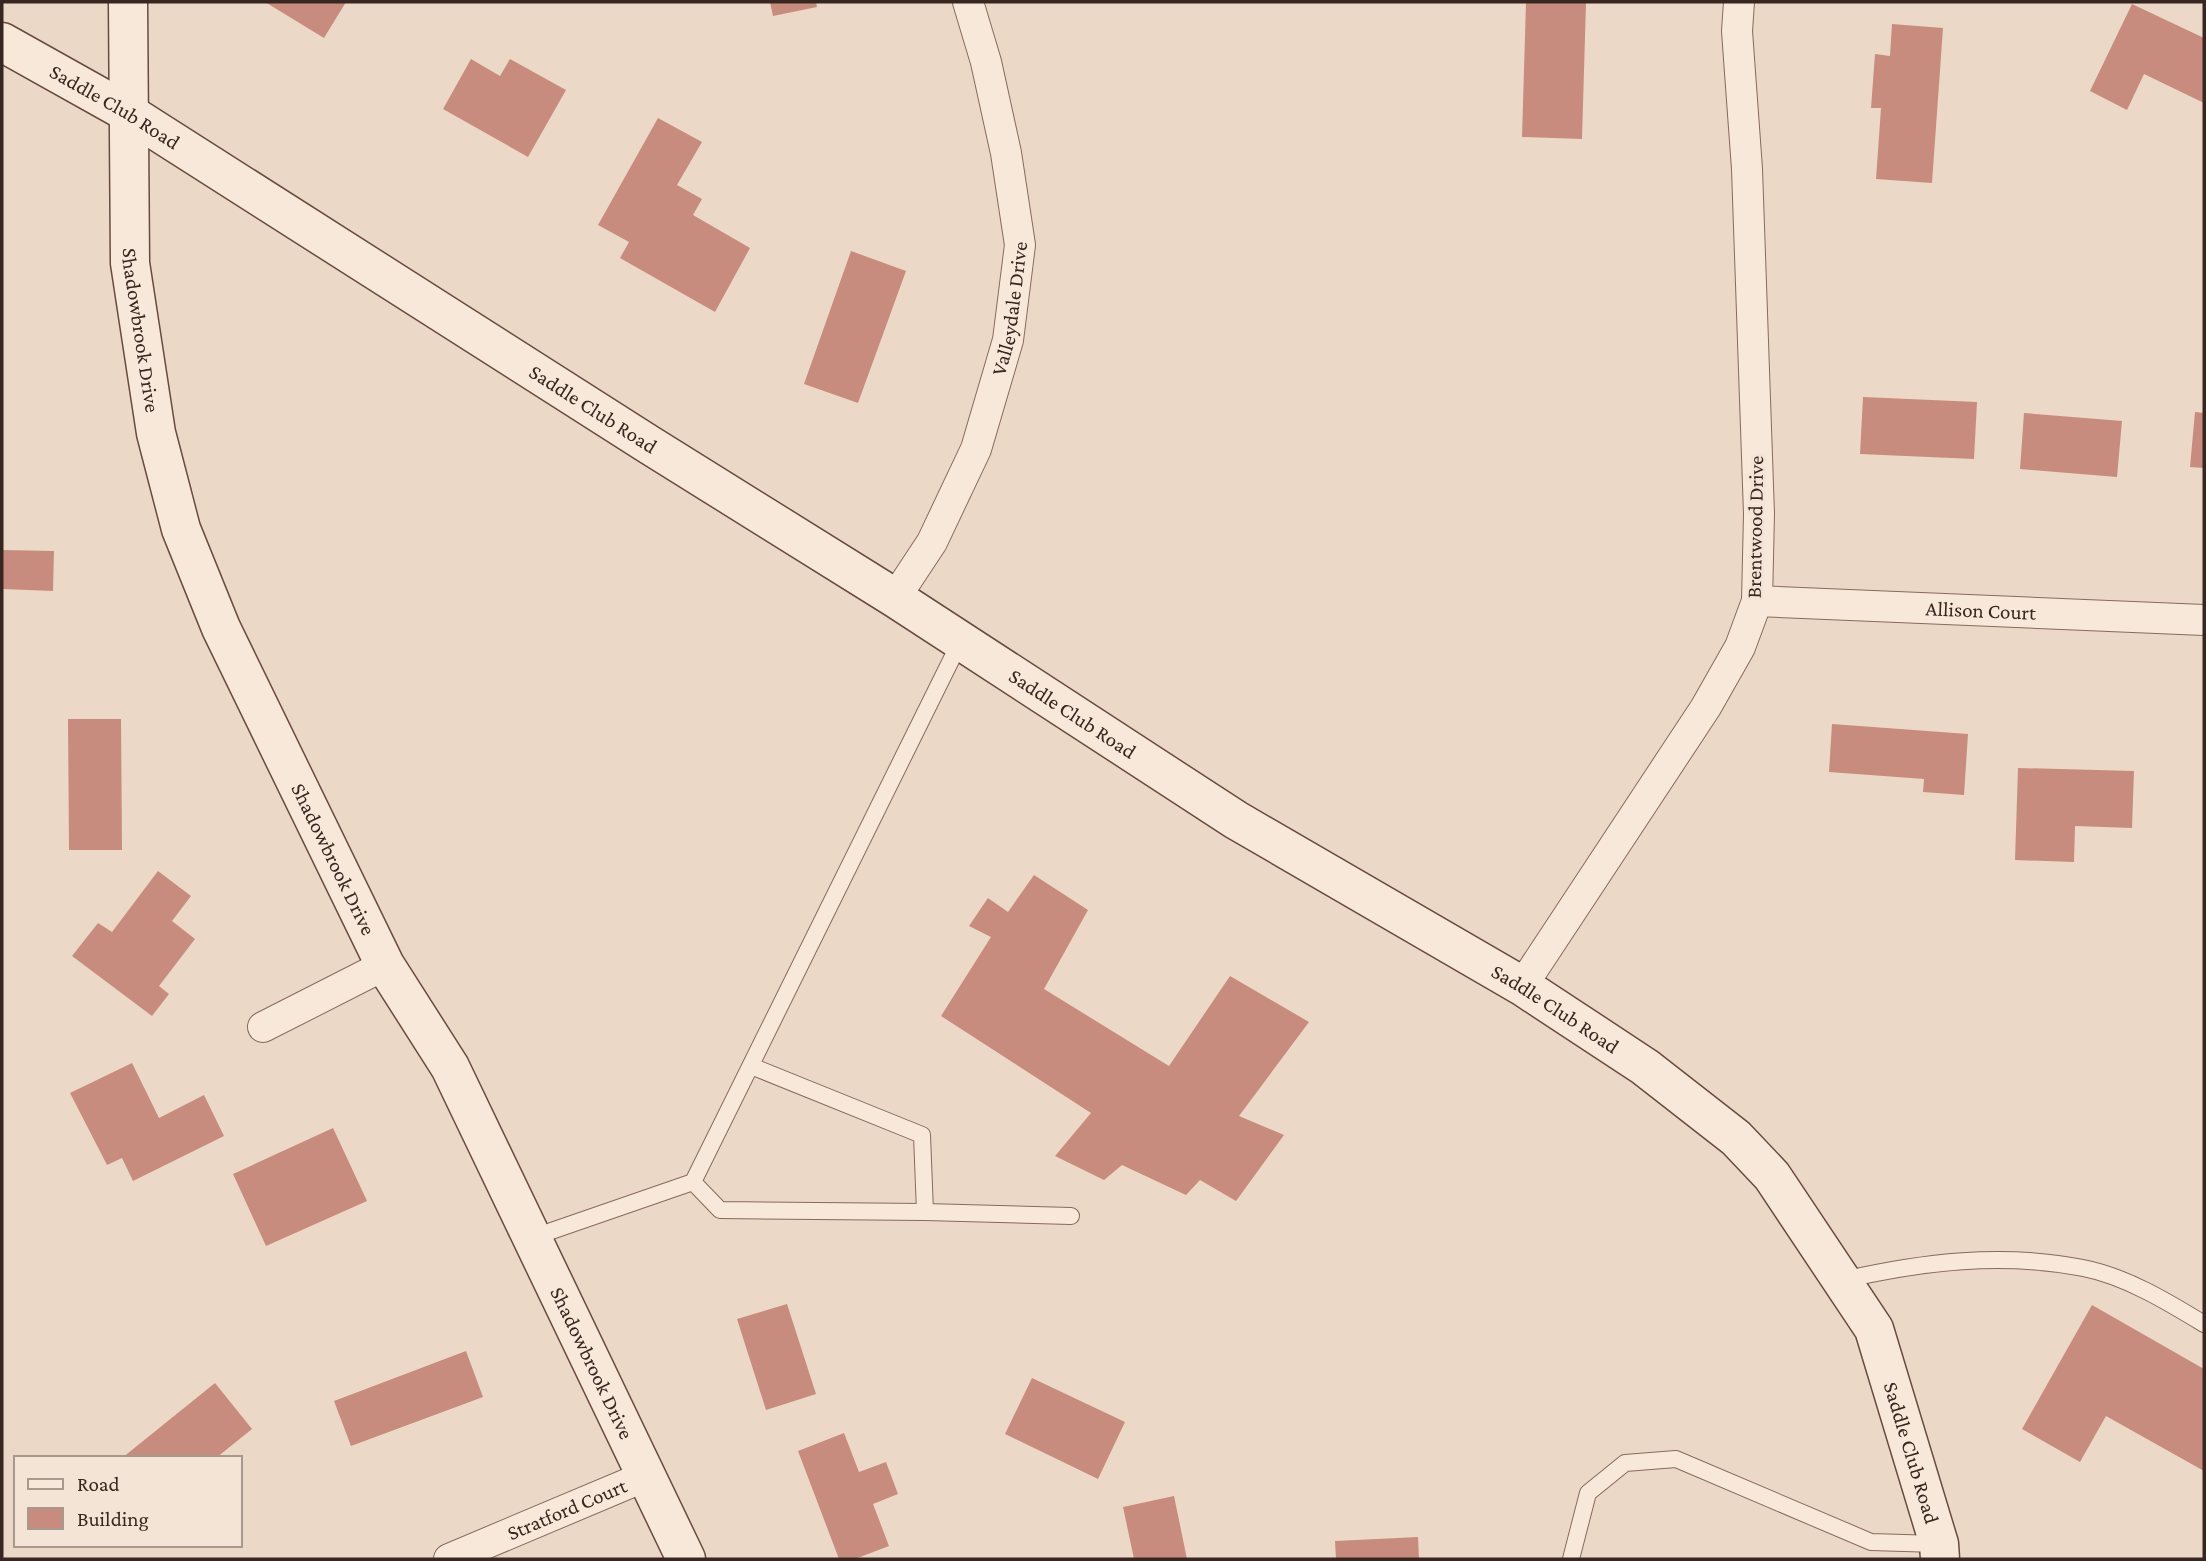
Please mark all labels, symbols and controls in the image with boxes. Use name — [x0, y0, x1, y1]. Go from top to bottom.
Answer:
street label: Saddle Club Road — [46, 59, 184, 154]
street label: Valleydale Drive — [986, 240, 1032, 378]
street label: Shadowbrook Drive — [117, 248, 165, 414]
street label: Saddle Club Road — [525, 359, 661, 459]
street label: Brentwood Drive — [1742, 456, 1768, 598]
street label: Allison Court — [1925, 596, 2038, 625]
street label: Saddle Club Road — [1004, 663, 1141, 764]
street label: Shadowbrook Drive — [286, 779, 381, 939]
street label: Saddle Club Road — [1487, 959, 1624, 1059]
street label: Shadowbrook Drive — [545, 1283, 639, 1443]
street label: Saddle Club Road — [1879, 1379, 1944, 1527]
legend — [14, 1456, 242, 1547]
text: Road — [77, 1472, 120, 1496]
street label: Stratford Court — [504, 1473, 631, 1545]
text: Building — [77, 1507, 149, 1531]

